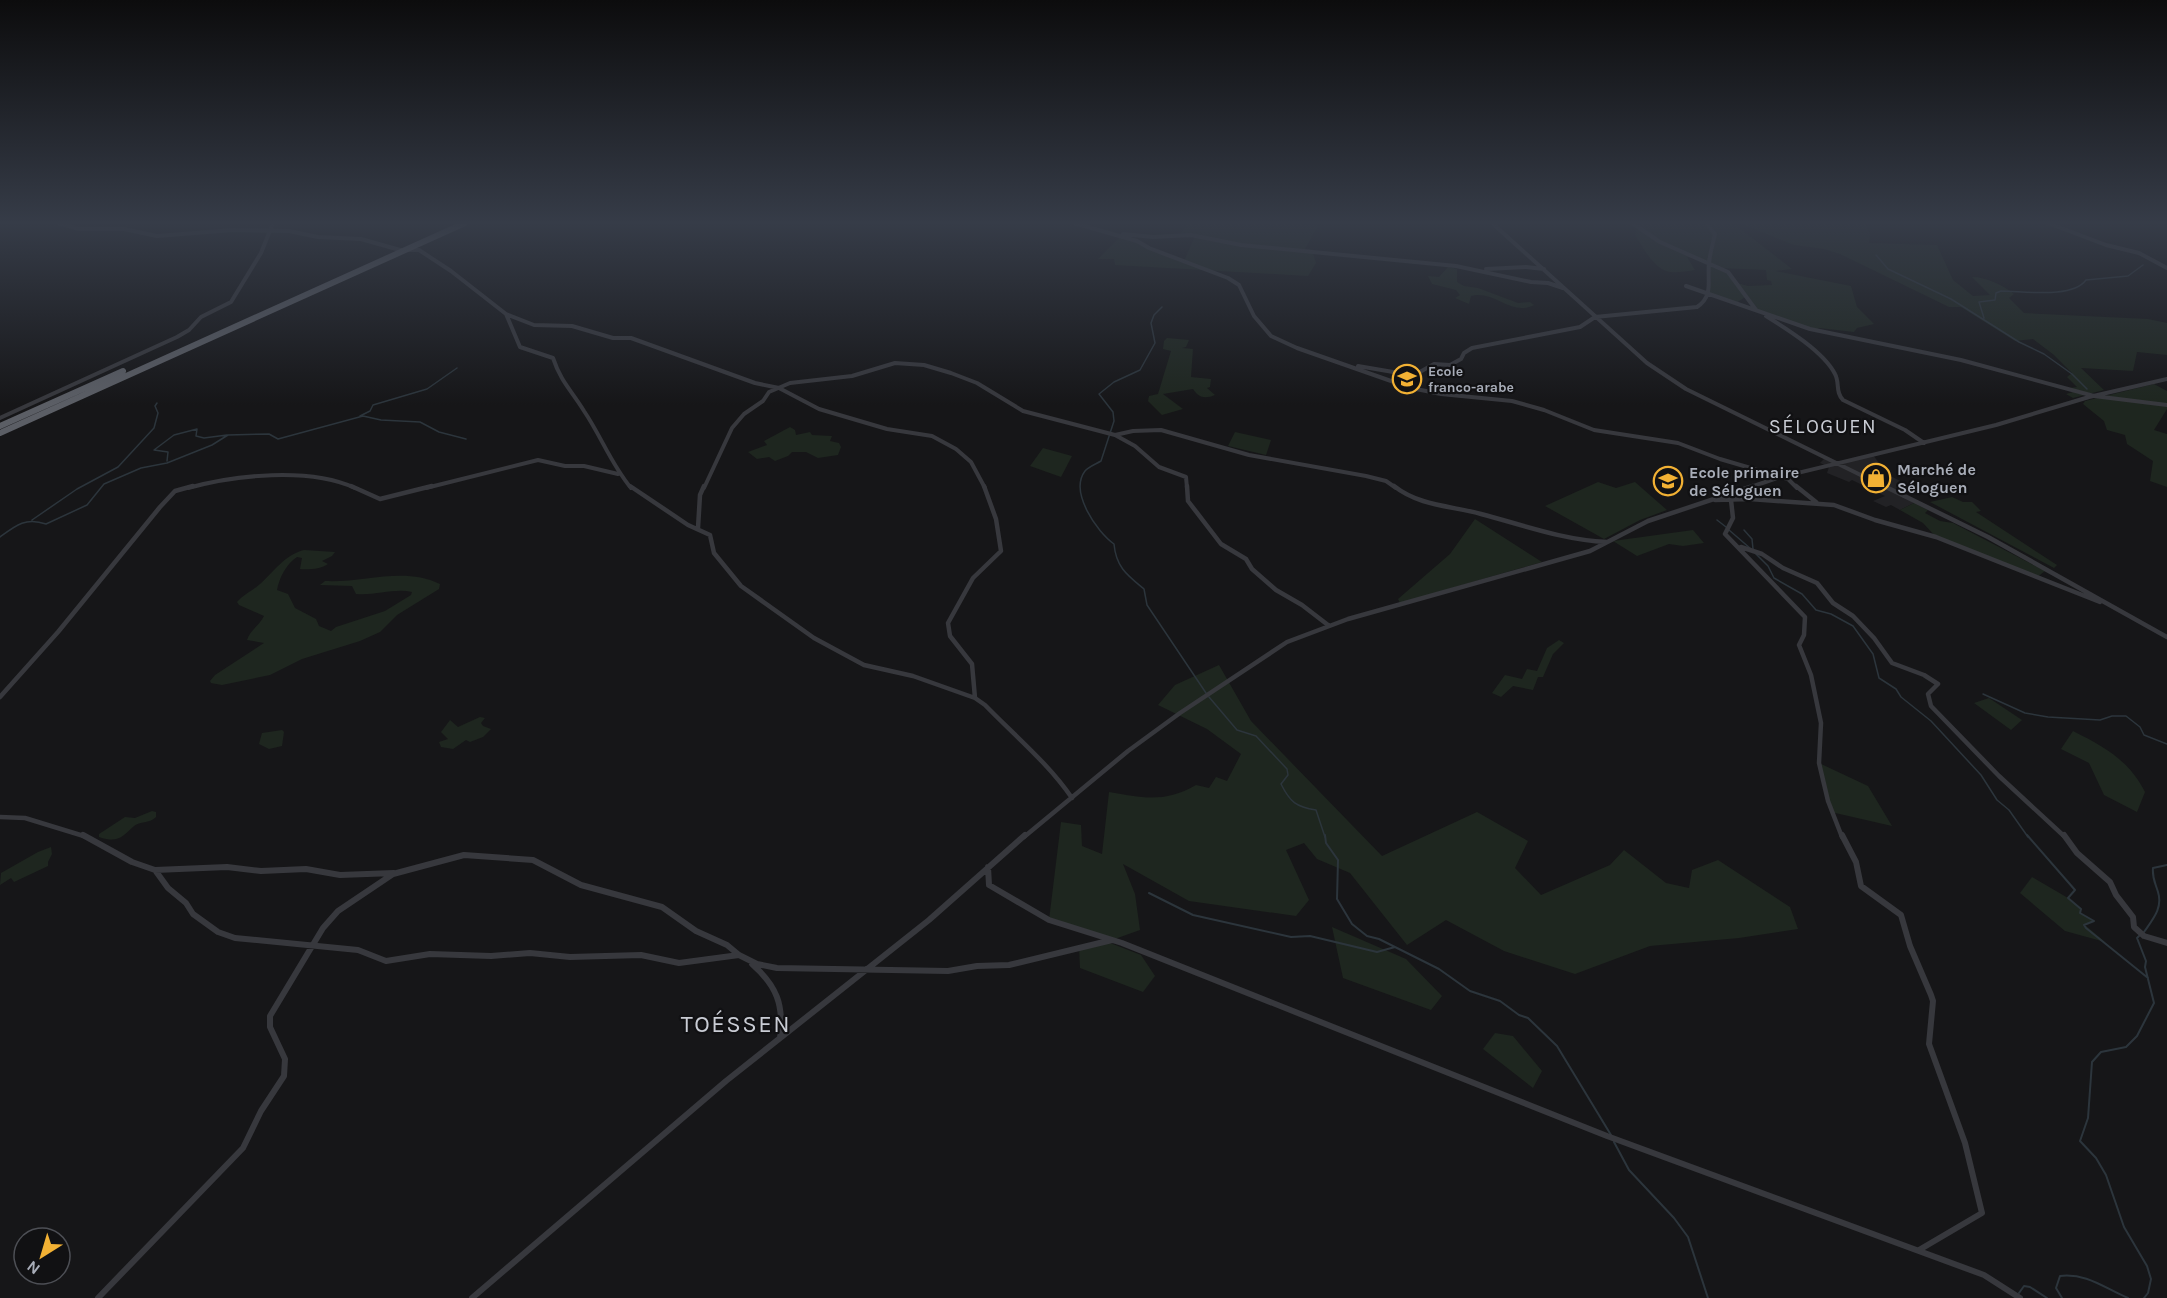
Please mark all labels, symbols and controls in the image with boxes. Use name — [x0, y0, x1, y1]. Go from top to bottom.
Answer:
school or university icon: Ecole franco-arabe — [1391, 363, 1423, 395]
place label: Ecole franco-arabe — [1428, 363, 1514, 396]
district label: SÉLOGUEN — [1769, 414, 1877, 438]
place label: Marché de Séloguen — [1897, 460, 1976, 497]
shop icon: Marché de Séloguen — [1860, 462, 1892, 494]
place label: Ecole primaire de Séloguen — [1689, 463, 1799, 500]
school or university icon: Ecole primaire de Séloguen — [1652, 465, 1684, 497]
district label: TOÉSSEN — [681, 1009, 791, 1038]
north arrow — [12, 1226, 72, 1286]
text: N — [23, 1257, 44, 1279]

